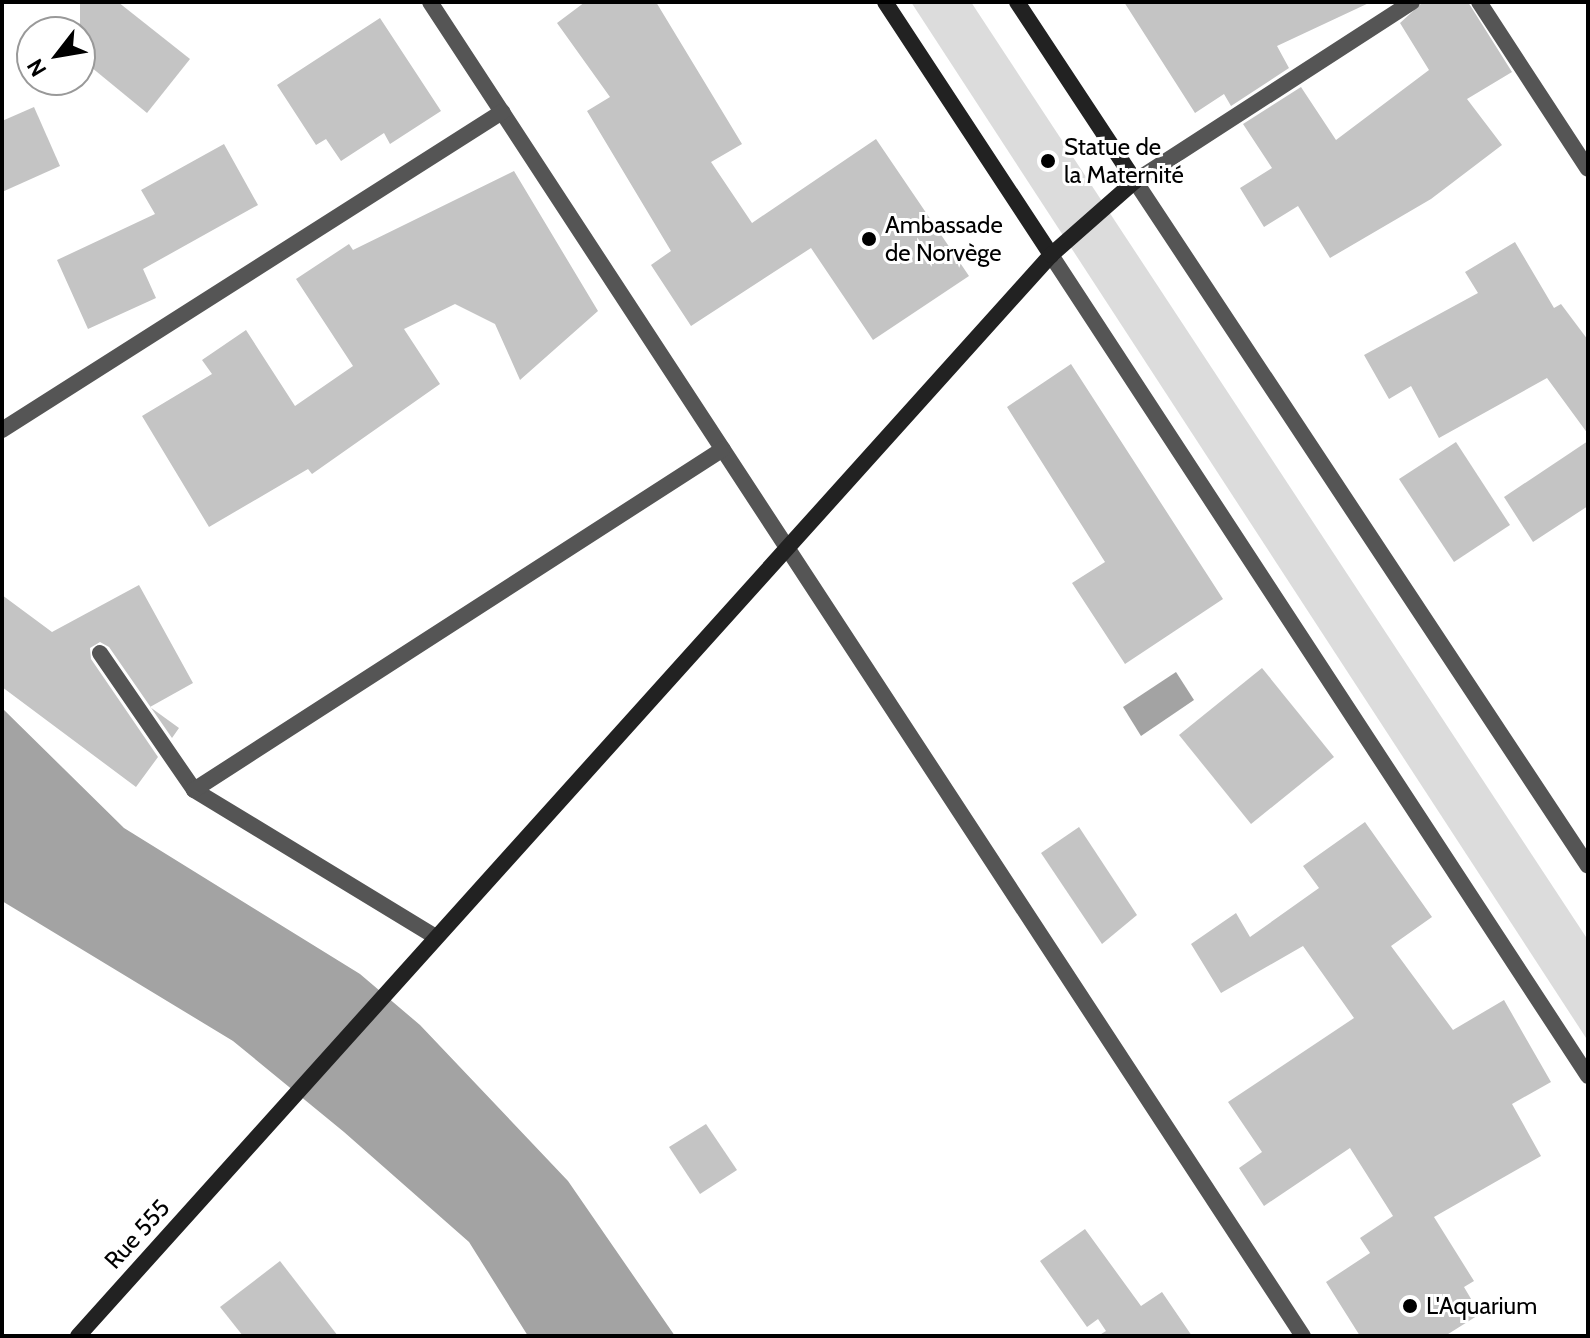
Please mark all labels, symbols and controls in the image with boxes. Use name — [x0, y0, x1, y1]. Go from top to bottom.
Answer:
north arrow — [16, 16, 96, 96]
text: N — [21, 54, 52, 81]
place label: Statue de la Maternité — [1064, 133, 1184, 189]
marker: Statue de la Maternité — [1039, 152, 1057, 170]
place label: Ambassade de Norvège — [885, 211, 1003, 267]
marker: Ambassade de Norvège — [860, 230, 878, 248]
street label: Rue 555 — [98, 1193, 176, 1275]
place label: L'Aquarium — [1426, 1292, 1537, 1320]
marker: L'Aquarium — [1401, 1297, 1419, 1315]

